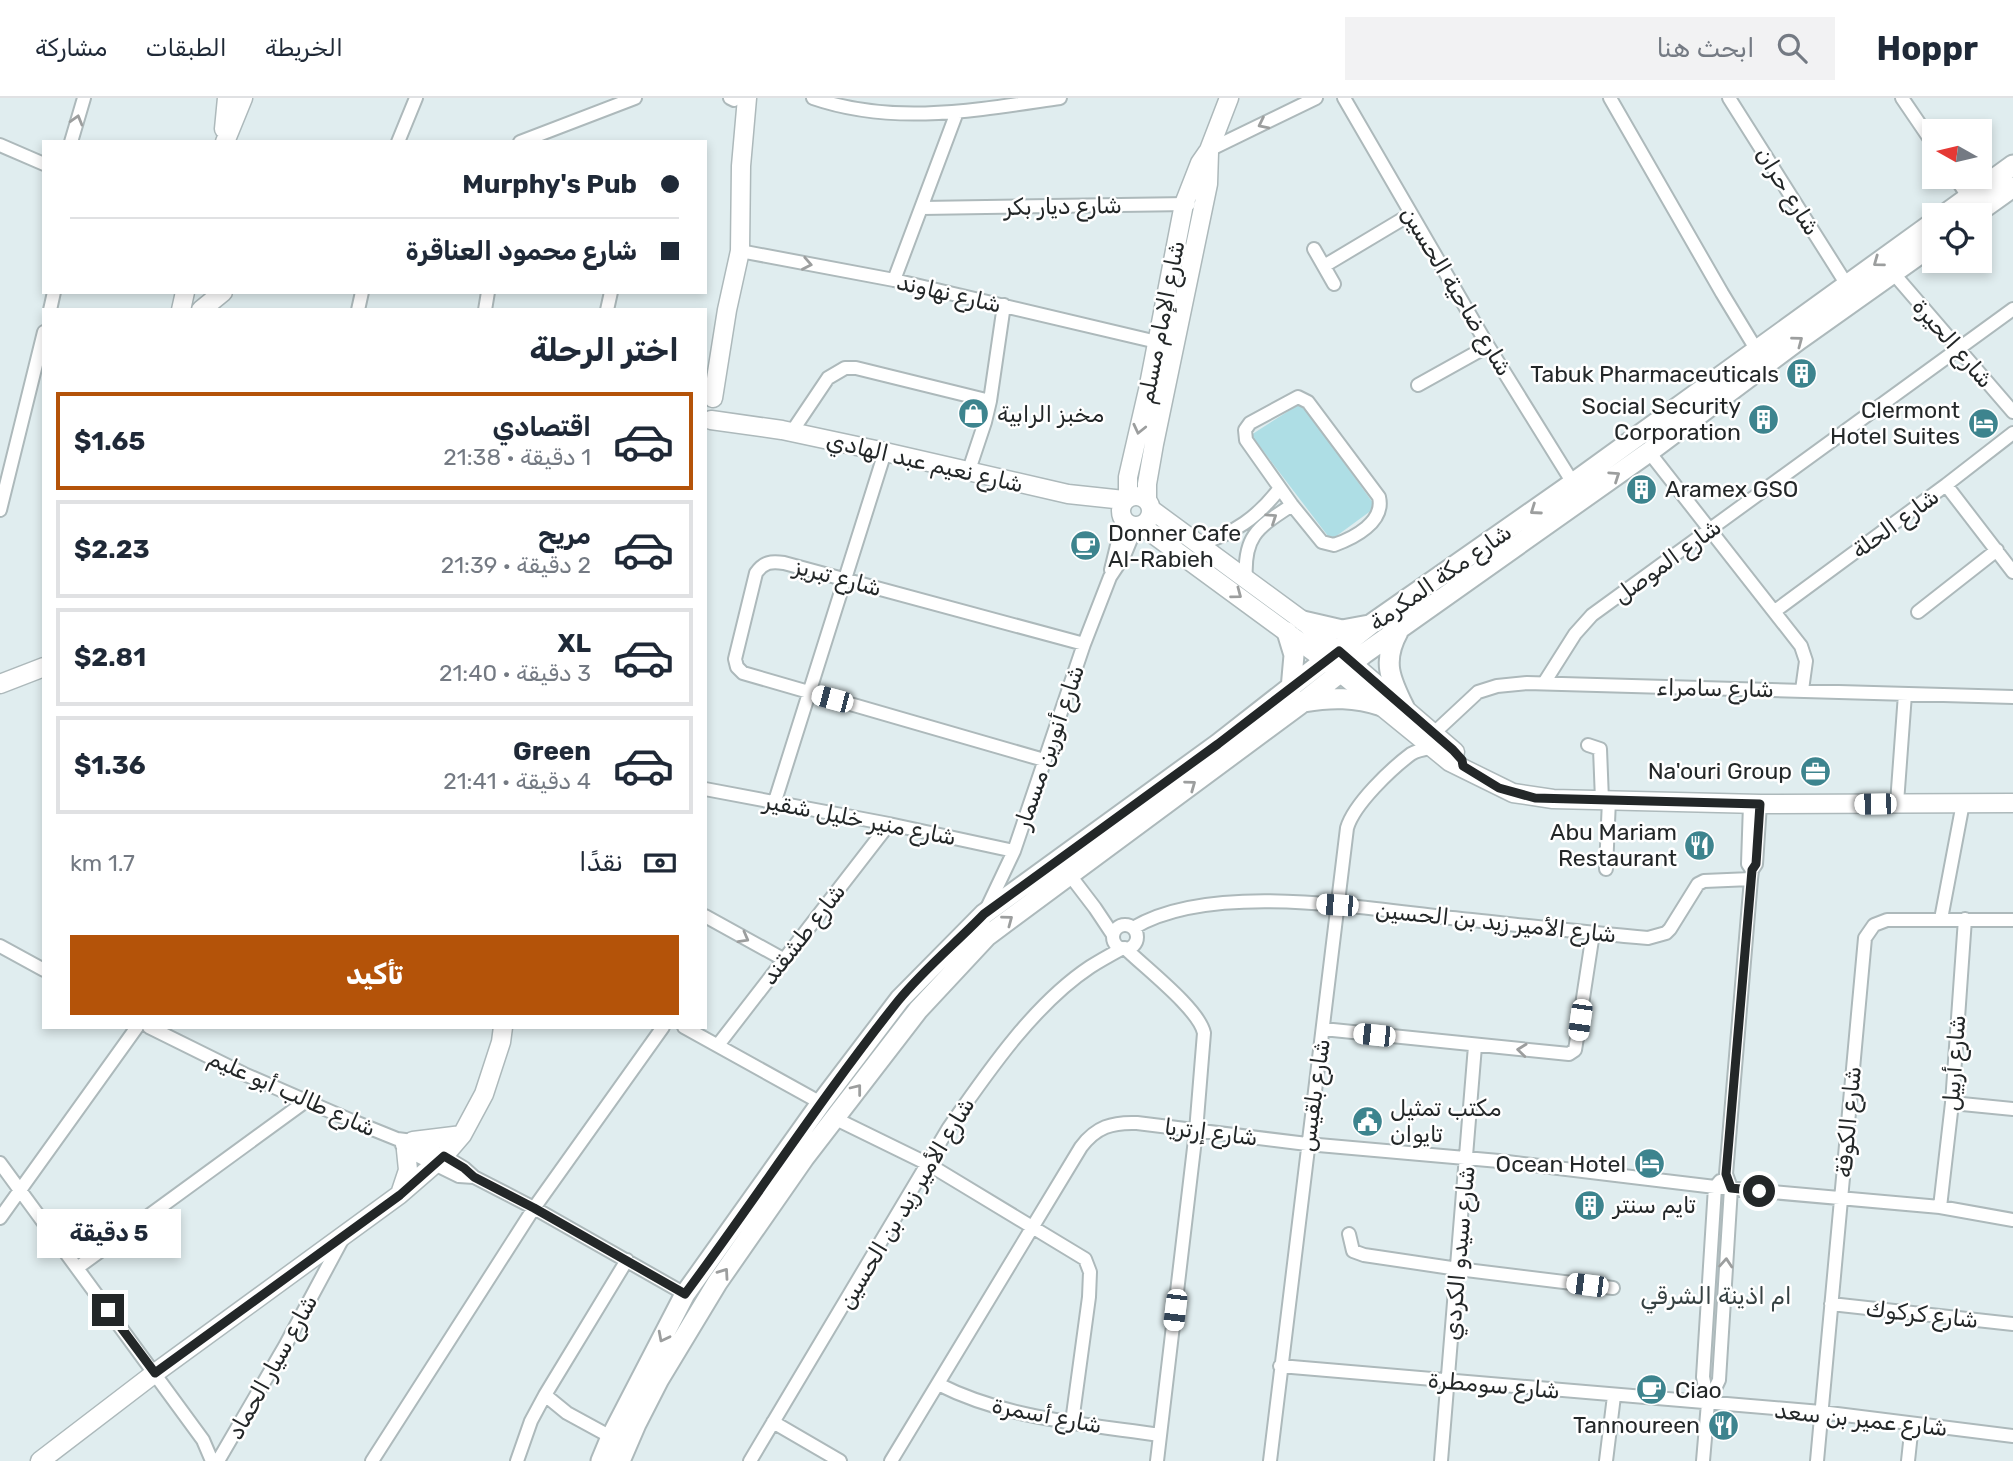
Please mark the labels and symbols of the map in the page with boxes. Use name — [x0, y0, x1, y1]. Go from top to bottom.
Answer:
one-way arrow — [69, 114, 84, 126]
one-way arrow — [1258, 116, 1270, 130]
north arrow — [1922, 119, 1992, 189]
street label: شارع حران — [1748, 142, 1826, 242]
street label: شارع ديار بكر — [1002, 191, 1122, 223]
street label: شارع ضاحية الحسين — [1394, 201, 1519, 382]
street label: شارع الإمام مسلم — [1131, 238, 1193, 406]
one-way arrow — [1873, 254, 1886, 266]
one-way arrow — [801, 255, 813, 270]
street label: شارع نهاوند — [893, 267, 1004, 321]
street label: شارع الحيرة — [1905, 292, 2000, 395]
one-way arrow — [1790, 336, 1803, 349]
building icon: Tabuk Pharmaceuticals — [1785, 357, 1819, 391]
place label: Tabuk Pharmaceuticals — [1530, 360, 1779, 388]
place label: Social Security Corporation — [1582, 392, 1741, 446]
place label: Clermont Hotel Suites — [1830, 396, 1960, 450]
shop icon: مخبز الرابية — [957, 397, 991, 431]
place label: مخبز الرابية — [997, 400, 1104, 428]
building icon: Social Security Corporation — [1747, 402, 1781, 436]
hotel icon: Clermont Hotel Suites — [1966, 406, 2000, 440]
one-way arrow — [1133, 423, 1148, 435]
street label: شارع نعيم عبد الهادي — [823, 426, 1026, 501]
one-way arrow — [1607, 472, 1620, 484]
building icon: Aramex GSO — [1625, 472, 1659, 506]
place label: Aramex GSO — [1665, 475, 1798, 503]
street label: شارع الحلة — [1846, 482, 1945, 566]
one-way arrow — [1530, 502, 1543, 514]
street label: شارع الموصل — [1608, 513, 1728, 611]
one-way arrow — [1264, 514, 1277, 527]
street label: شارع مكة المكرمة — [1363, 517, 1518, 638]
place label: Donner Cafe Al-Rabieh — [1108, 519, 1241, 573]
cafe icon: Donner Cafe Al-Rabieh — [1068, 529, 1102, 563]
street label: شارع تبريز — [789, 551, 885, 604]
one-way arrow — [1229, 586, 1242, 599]
street label: شارع أنورين مسمار — [1007, 661, 1092, 835]
street label: شارع سامراء — [1656, 673, 1774, 705]
car — [809, 683, 856, 715]
office icon: Na'ouri Group — [1798, 754, 1832, 788]
place label: Na'ouri Group — [1648, 757, 1792, 785]
one-way arrow — [1183, 780, 1196, 793]
street label: شارع منير خليل شقير — [759, 786, 959, 853]
car — [1854, 793, 1897, 815]
place label: Abu Mariam Restaurant — [1550, 818, 1677, 872]
restaurant icon: Abu Mariam Restaurant — [1683, 828, 1717, 862]
street label: شارع طشقند — [755, 878, 853, 992]
car — [1316, 893, 1359, 917]
street label: شارع الأمير زيد بن الحسين — [1374, 895, 1618, 951]
one-way arrow — [1000, 915, 1013, 928]
one-way arrow — [737, 930, 749, 943]
car — [1567, 998, 1594, 1042]
street label: شارع أربيل — [1937, 1014, 1973, 1112]
car — [1353, 1022, 1396, 1048]
street label: شارع بلقيس — [1292, 1037, 1338, 1154]
street label: شارع طالب أبو عليم — [203, 1043, 380, 1144]
one-way arrow — [1516, 1043, 1527, 1058]
street label: شارع الكوفة — [1829, 1065, 1869, 1179]
one-way arrow — [849, 1084, 862, 1096]
street label: شارع الأمير زيد بن الحسين — [832, 1092, 982, 1315]
place label: مكتب تمثيل تايوان — [1390, 1094, 1501, 1148]
public building icon: مكتب تمثيل تايوان — [1350, 1104, 1384, 1138]
street label: شارع إرتريا — [1162, 1112, 1259, 1154]
hotel icon: Ocean Hotel — [1632, 1147, 1666, 1181]
place label: Ocean Hotel — [1496, 1150, 1626, 1178]
street label: شارع سيدو الكردي — [1437, 1165, 1484, 1342]
route start — [1743, 1175, 1775, 1207]
building icon: تايم سنتر — [1573, 1188, 1607, 1222]
place label: تايم سنتر — [1611, 1191, 1696, 1220]
callout: 5 دقيقة — [36, 1208, 180, 1258]
one-way arrow — [1718, 1257, 1733, 1268]
one-way arrow — [715, 1268, 728, 1281]
car — [1565, 1272, 1610, 1298]
district label: ام اذينة الشرقي — [1640, 1282, 1792, 1314]
car — [1163, 1288, 1188, 1332]
street label: شارع سيار الحماد — [221, 1290, 325, 1445]
route end — [92, 1294, 124, 1326]
street label: شارع كركوك — [1864, 1294, 1980, 1336]
one-way arrow — [657, 1330, 671, 1342]
street label: شارع سومطرة — [1427, 1365, 1561, 1407]
cafe icon: Ciao — [1635, 1373, 1669, 1407]
place label: Ciao — [1675, 1376, 1722, 1404]
street label: شارع أسمرة — [989, 1391, 1104, 1441]
street label: شارع عمير بن سعد — [1773, 1396, 1949, 1444]
restaurant icon: Tannoureen — [1706, 1408, 1740, 1442]
place label: Tannoureen — [1573, 1411, 1700, 1439]

